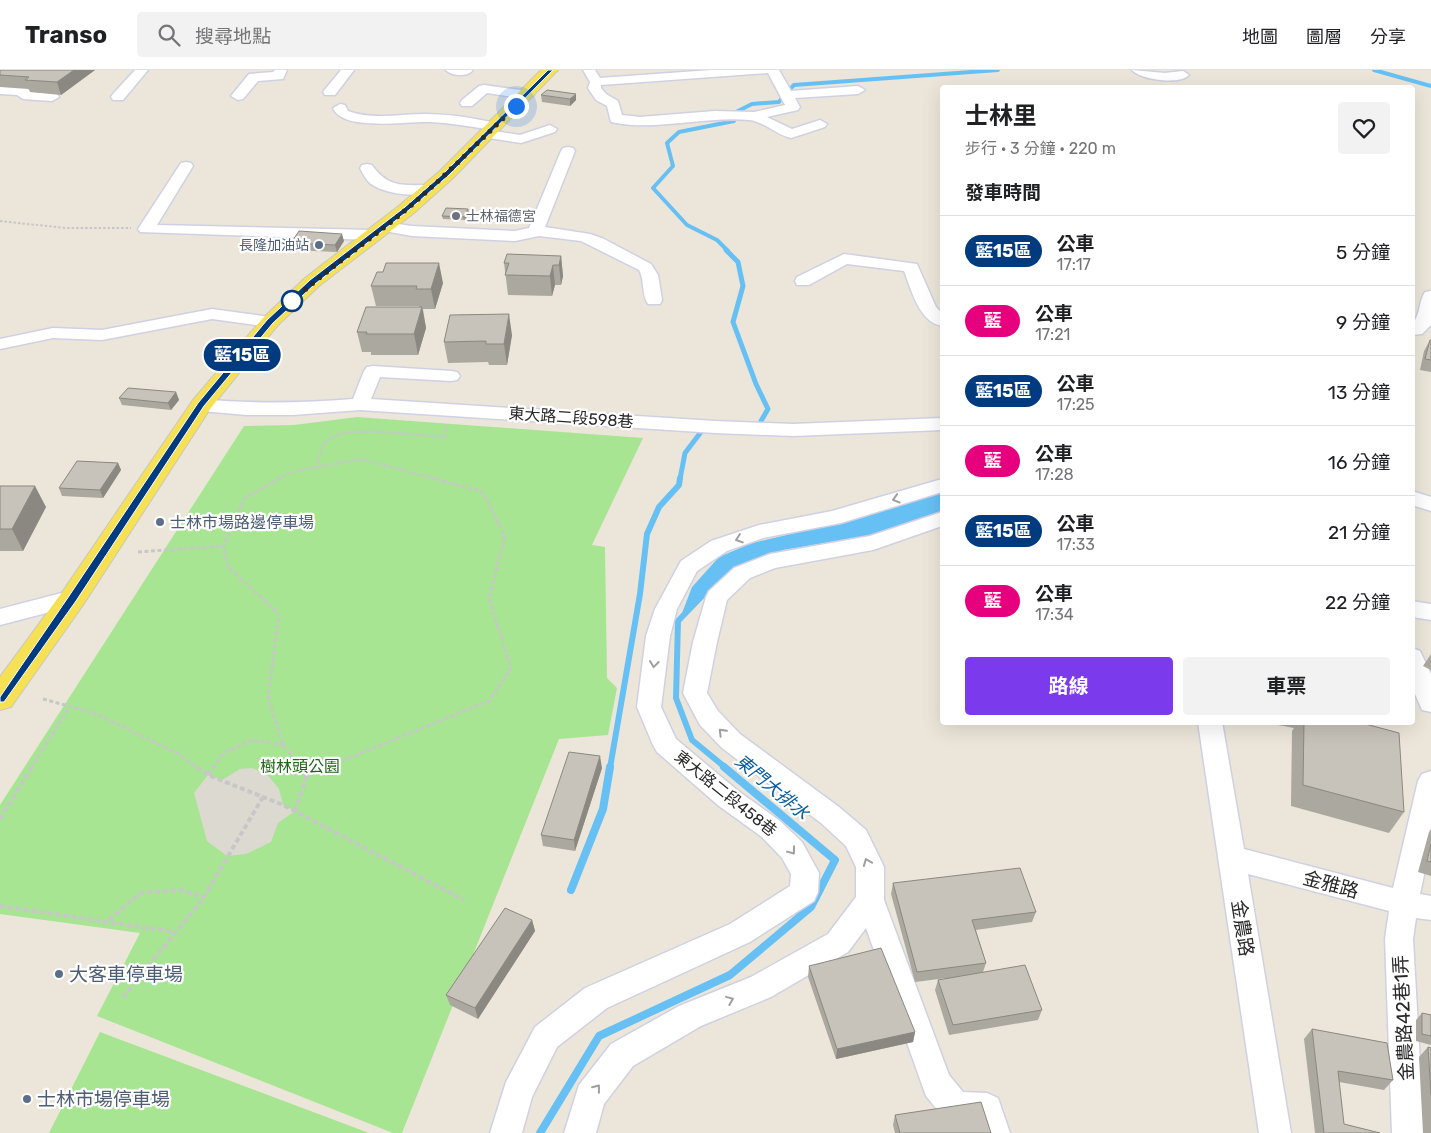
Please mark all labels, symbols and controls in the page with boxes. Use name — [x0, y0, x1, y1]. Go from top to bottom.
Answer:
search box — [137, 12, 487, 57]
text: Transo — [25, 21, 107, 49]
icon: search — [155, 21, 183, 49]
text: 搜尋地點 — [195, 25, 271, 48]
text: 地圖 — [1242, 26, 1278, 48]
text: 圖層 — [1306, 26, 1342, 48]
text: 分享 — [1370, 26, 1406, 48]
your location — [504, 94, 529, 119]
text: 士林里 — [965, 102, 1037, 130]
button: heart — [1338, 102, 1390, 154]
text: 步行 · 3 分鐘 · 220 m — [965, 139, 1116, 158]
text: 發車時間 — [965, 181, 1041, 204]
place label: 士林福德宮 — [466, 208, 536, 225]
marker: 士林福德宮 — [450, 210, 462, 222]
text: 公車 — [1057, 232, 1095, 255]
place label: 長隆加油站 — [239, 237, 309, 254]
marker: 長隆加油站 — [313, 239, 325, 251]
text: 藍15區 — [975, 240, 1032, 262]
text: 5 分鐘 — [1336, 241, 1390, 264]
text: 17:17 — [1057, 255, 1091, 274]
unlabelled marker — [281, 290, 303, 312]
text: 公車 — [1035, 302, 1073, 325]
text: 藍 — [984, 310, 1002, 332]
text: 9 分鐘 — [1336, 311, 1390, 334]
text: 17:21 — [1035, 325, 1070, 344]
line badge: 藍15區 — [207, 339, 277, 371]
text: 藍15區 — [214, 344, 270, 366]
text: 公車 — [1057, 372, 1095, 395]
text: 藍15區 — [975, 380, 1032, 402]
text: 13 分鐘 — [1328, 381, 1390, 404]
text: 17:25 — [1057, 395, 1095, 414]
street label: 東大路二段598巷 — [508, 404, 634, 431]
text: 公車 — [1035, 442, 1073, 465]
text: 藍 — [984, 450, 1002, 472]
text: 16 分鐘 — [1328, 451, 1390, 474]
text: 17:28 — [1035, 465, 1074, 484]
one-way arrow — [892, 494, 901, 504]
text: 公車 — [1057, 512, 1095, 535]
place label: 士林市場路邊停車場 — [170, 513, 314, 532]
marker: 士林市場路邊停車場 — [154, 516, 166, 528]
text: 藍15區 — [975, 520, 1032, 542]
text: 21 分鐘 — [1328, 521, 1390, 544]
one-way arrow — [735, 534, 743, 544]
text: 17:33 — [1057, 535, 1095, 554]
text: 公車 — [1035, 582, 1073, 605]
text: 藍 — [984, 590, 1002, 612]
text: 22 分鐘 — [1325, 591, 1390, 614]
text: 17:34 — [1035, 605, 1074, 624]
button: 路線 — [965, 657, 1173, 715]
button: 車票 — [1183, 657, 1390, 715]
one-way arrow — [649, 660, 659, 669]
one-way arrow — [719, 729, 728, 738]
street label: 東大路二段458巷 — [671, 746, 780, 840]
water label: 東門大排水 — [730, 750, 814, 825]
park label: 樹林頭公園 — [260, 757, 340, 776]
one-way arrow — [786, 845, 795, 855]
one-way arrow — [863, 858, 873, 867]
street label: 金雅路 — [1300, 866, 1361, 903]
street label: 金農路 — [1227, 898, 1258, 958]
street label: 金農路42巷1弄 — [1389, 954, 1418, 1082]
place label: 大客車停車場 — [69, 963, 183, 986]
marker: 大客車停車場 — [53, 968, 65, 980]
one-way arrow — [725, 995, 733, 1005]
one-way arrow — [591, 1085, 599, 1094]
place label: 士林市場停車場 — [37, 1088, 170, 1111]
marker: 士林市場停車場 — [21, 1093, 33, 1105]

